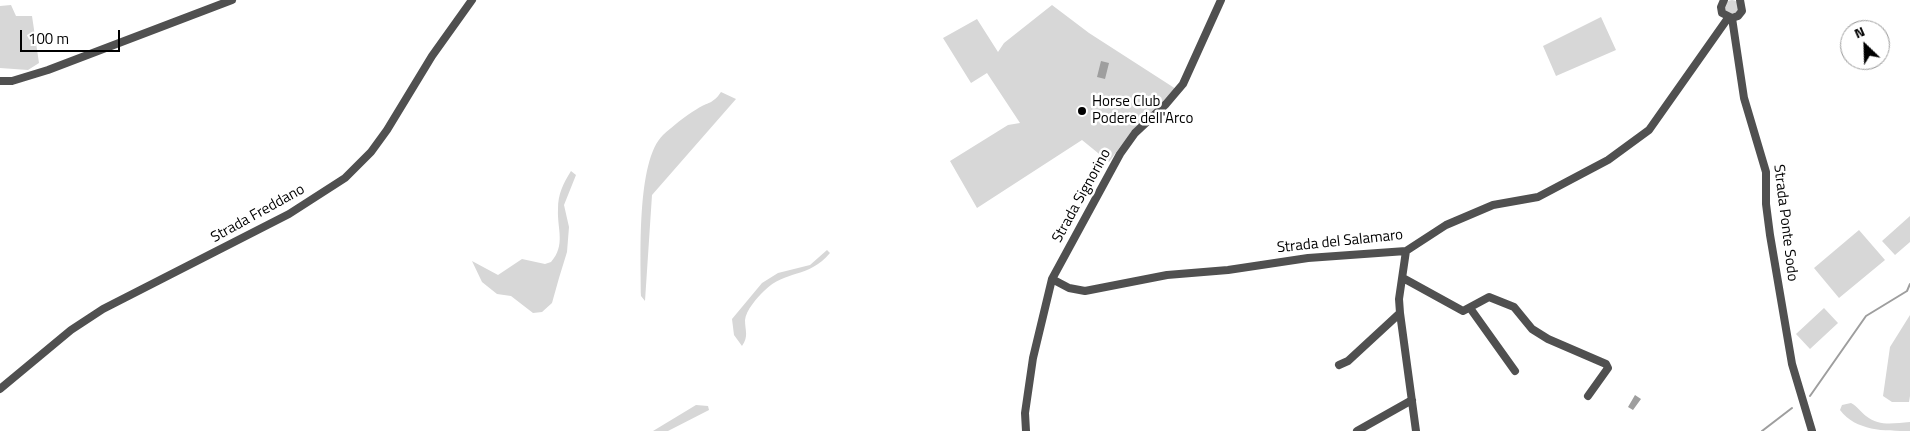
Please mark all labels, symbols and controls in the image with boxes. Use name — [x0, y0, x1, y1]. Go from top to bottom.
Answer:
scale bar — [22, 20, 122, 52]
north arrow — [1840, 20, 1890, 70]
text: N — [1850, 20, 1868, 43]
text: 100 m — [28, 27, 69, 50]
place label: Horse Club Podere dell'Arco — [1092, 93, 1193, 128]
marker: Horse Club Podere dell'Arco — [1076, 105, 1088, 117]
street label: Strada Signorino — [1049, 146, 1115, 246]
street label: Strada Ponte Sodo — [1769, 164, 1801, 282]
street label: Strada Freddano — [208, 181, 308, 247]
street label: Strada del Salamaro — [1276, 226, 1404, 258]

